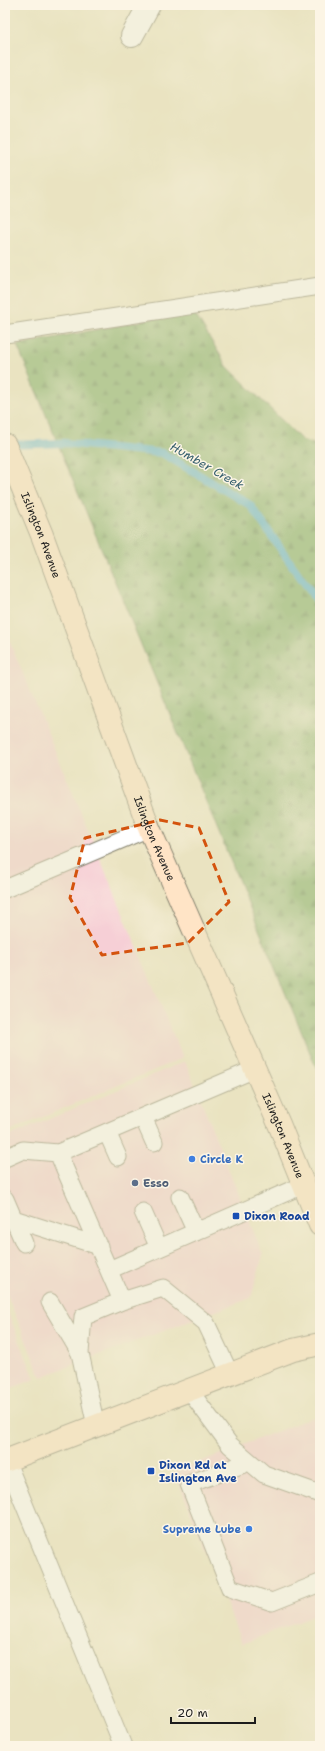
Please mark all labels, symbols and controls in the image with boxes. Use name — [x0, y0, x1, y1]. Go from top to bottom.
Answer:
water label: Humber Creek — [167, 438, 247, 494]
street label: Islington Avenue — [18, 490, 65, 580]
street label: Islington Avenue — [130, 794, 179, 883]
street label: Islington Avenue — [259, 1091, 308, 1181]
place label: Circle K — [200, 1152, 243, 1167]
marker: Circle K — [187, 1154, 197, 1164]
place label: Esso — [143, 1176, 169, 1191]
marker: Esso — [130, 1178, 140, 1188]
place label: Dixon Road — [244, 1209, 310, 1224]
marker: Dixon Road — [231, 1211, 241, 1221]
place label: Dixon Rd at Islington Ave — [159, 1458, 237, 1486]
marker: Dixon Rd at Islington Ave — [146, 1466, 156, 1476]
place label: Supreme Lube — [163, 1522, 241, 1537]
marker: Supreme Lube — [244, 1524, 254, 1534]
scale bar — [171, 1699, 255, 1725]
text: 20 m — [177, 1705, 208, 1721]

